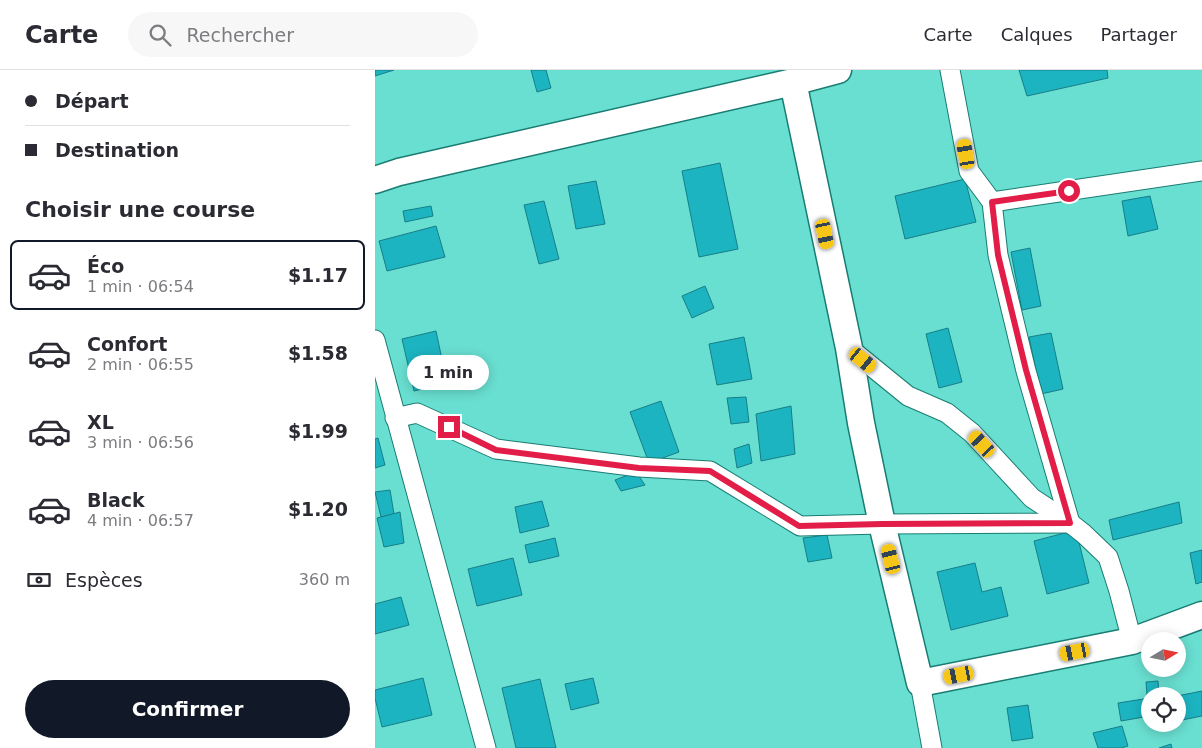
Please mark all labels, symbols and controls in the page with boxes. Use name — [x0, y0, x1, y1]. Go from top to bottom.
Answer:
search box — [128, 12, 478, 57]
text: Carte — [25, 21, 98, 49]
icon: search — [146, 21, 174, 49]
text: Rechercher — [186, 24, 294, 46]
text: Carte — [924, 24, 973, 45]
text: Calques — [1001, 24, 1073, 45]
text: Partager — [1101, 24, 1177, 45]
text: Départ — [55, 90, 129, 112]
car — [956, 138, 975, 170]
text: Destination — [55, 139, 179, 161]
route start — [1058, 180, 1080, 202]
text: Choisir une course — [25, 197, 255, 222]
car — [814, 218, 835, 250]
icon: car — [27, 253, 72, 298]
text: Éco — [87, 255, 124, 277]
text: $1.17 — [288, 264, 348, 286]
text: 1 min · 06:54 — [87, 277, 194, 296]
icon: car — [27, 331, 72, 376]
text: Confort — [87, 333, 167, 355]
text: $1.58 — [288, 342, 348, 364]
car — [846, 345, 879, 375]
callout: 1 min — [408, 354, 490, 390]
text: 2 min · 06:55 — [87, 355, 194, 374]
text: 1 min — [423, 363, 473, 382]
icon: car — [27, 409, 72, 454]
text: XL — [87, 411, 114, 433]
route end — [438, 416, 460, 438]
text: $1.99 — [288, 420, 348, 442]
car — [966, 428, 997, 460]
text: 3 min · 06:56 — [87, 433, 194, 452]
icon: car — [27, 487, 72, 532]
text: Black — [87, 489, 145, 511]
text: $1.20 — [288, 498, 348, 520]
text: 4 min · 06:57 — [87, 511, 194, 530]
car — [880, 543, 901, 575]
icon: cash — [25, 566, 53, 594]
text: Espèces — [65, 569, 143, 591]
text: 360 m — [299, 570, 350, 589]
north arrow — [1141, 632, 1186, 678]
map controls — [1141, 632, 1186, 732]
car — [1058, 642, 1091, 662]
car — [942, 665, 975, 685]
button: Confirmer — [25, 680, 350, 738]
button: locate — [1141, 687, 1186, 732]

